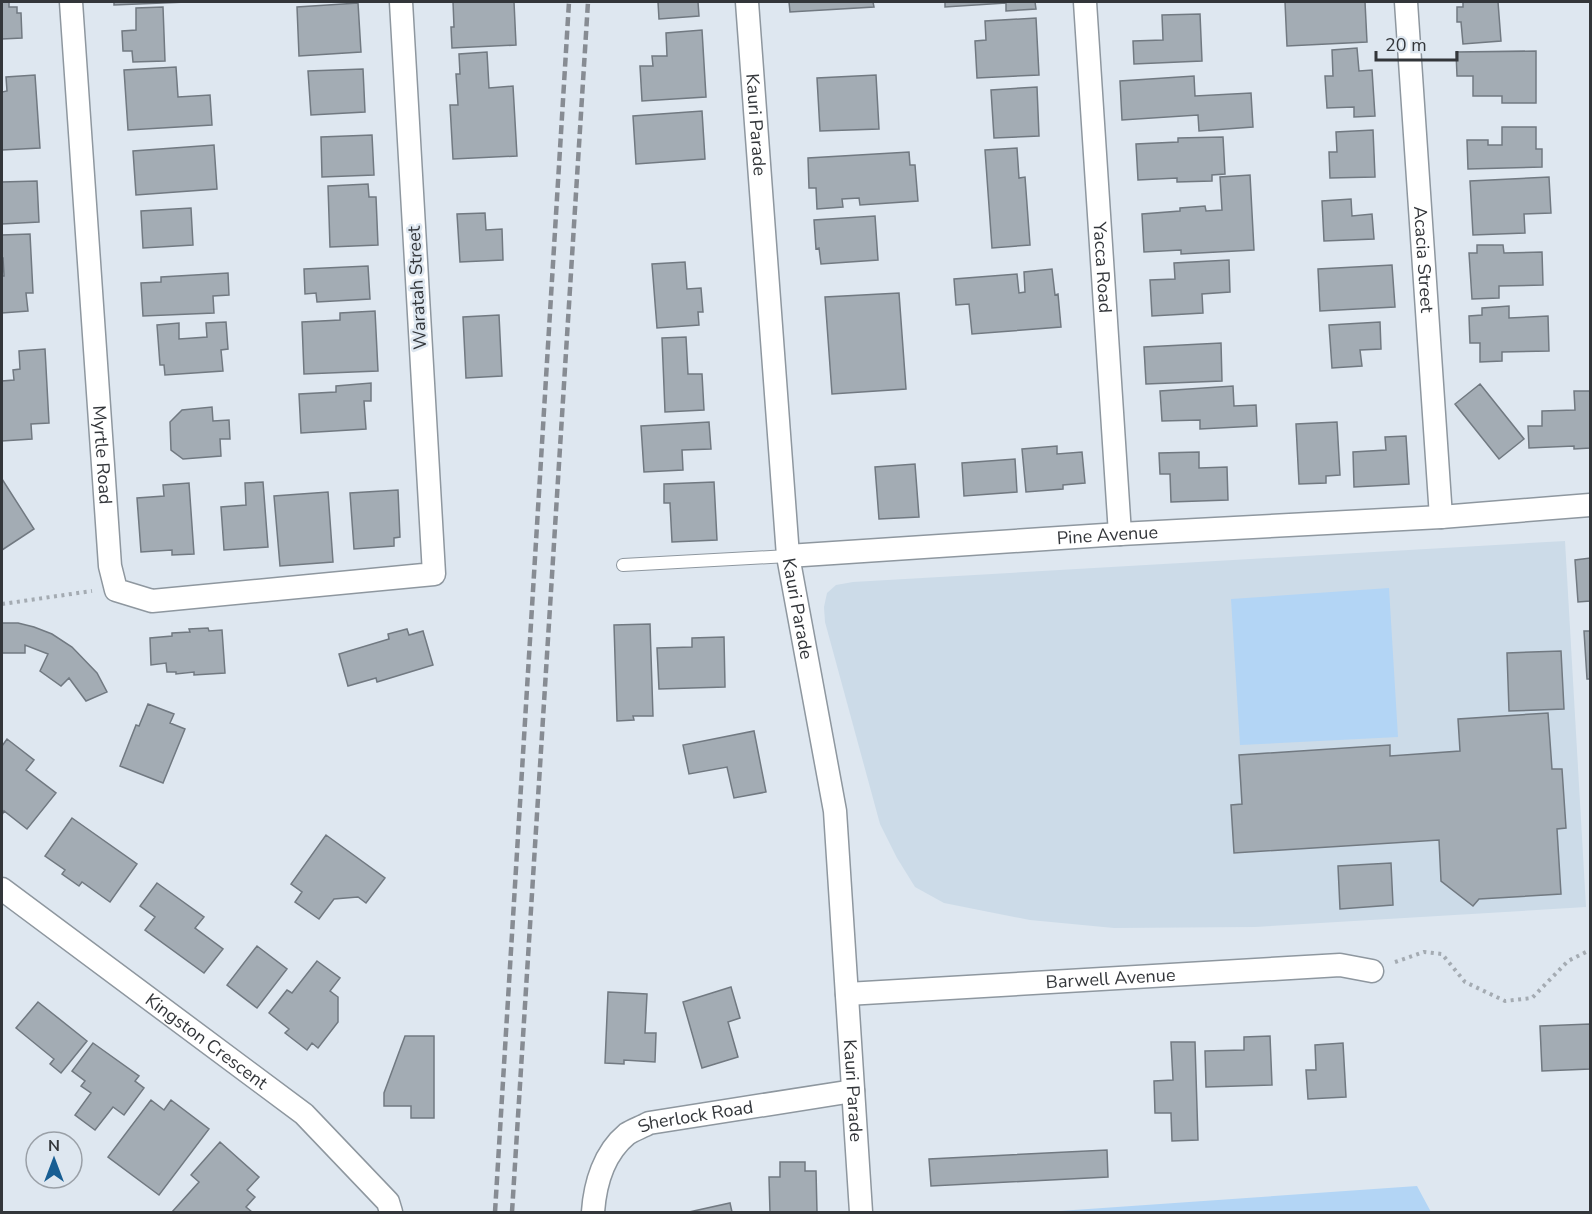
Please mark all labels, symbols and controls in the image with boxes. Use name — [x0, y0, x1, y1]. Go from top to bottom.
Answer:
scale bar — [1376, 24, 1457, 62]
text: 20 m — [1385, 33, 1427, 57]
street label: Kauri Parade — [740, 73, 772, 177]
street label: Acacia Street — [1408, 205, 1439, 314]
street label: Yacca Road — [1087, 220, 1117, 314]
street label: Waratah Street — [402, 225, 432, 351]
street label: Myrtle Road — [87, 405, 118, 505]
street label: Pine Avenue — [1056, 520, 1159, 550]
street label: Kauri Parade — [777, 556, 819, 661]
street label: Barwell Avenue — [1045, 963, 1176, 994]
street label: Kingston Crescent — [140, 988, 273, 1095]
street label: Kauri Parade — [838, 1039, 868, 1143]
street label: Sherlock Road — [634, 1095, 755, 1139]
north arrow — [24, 1130, 84, 1190]
text: N — [48, 1135, 60, 1157]

